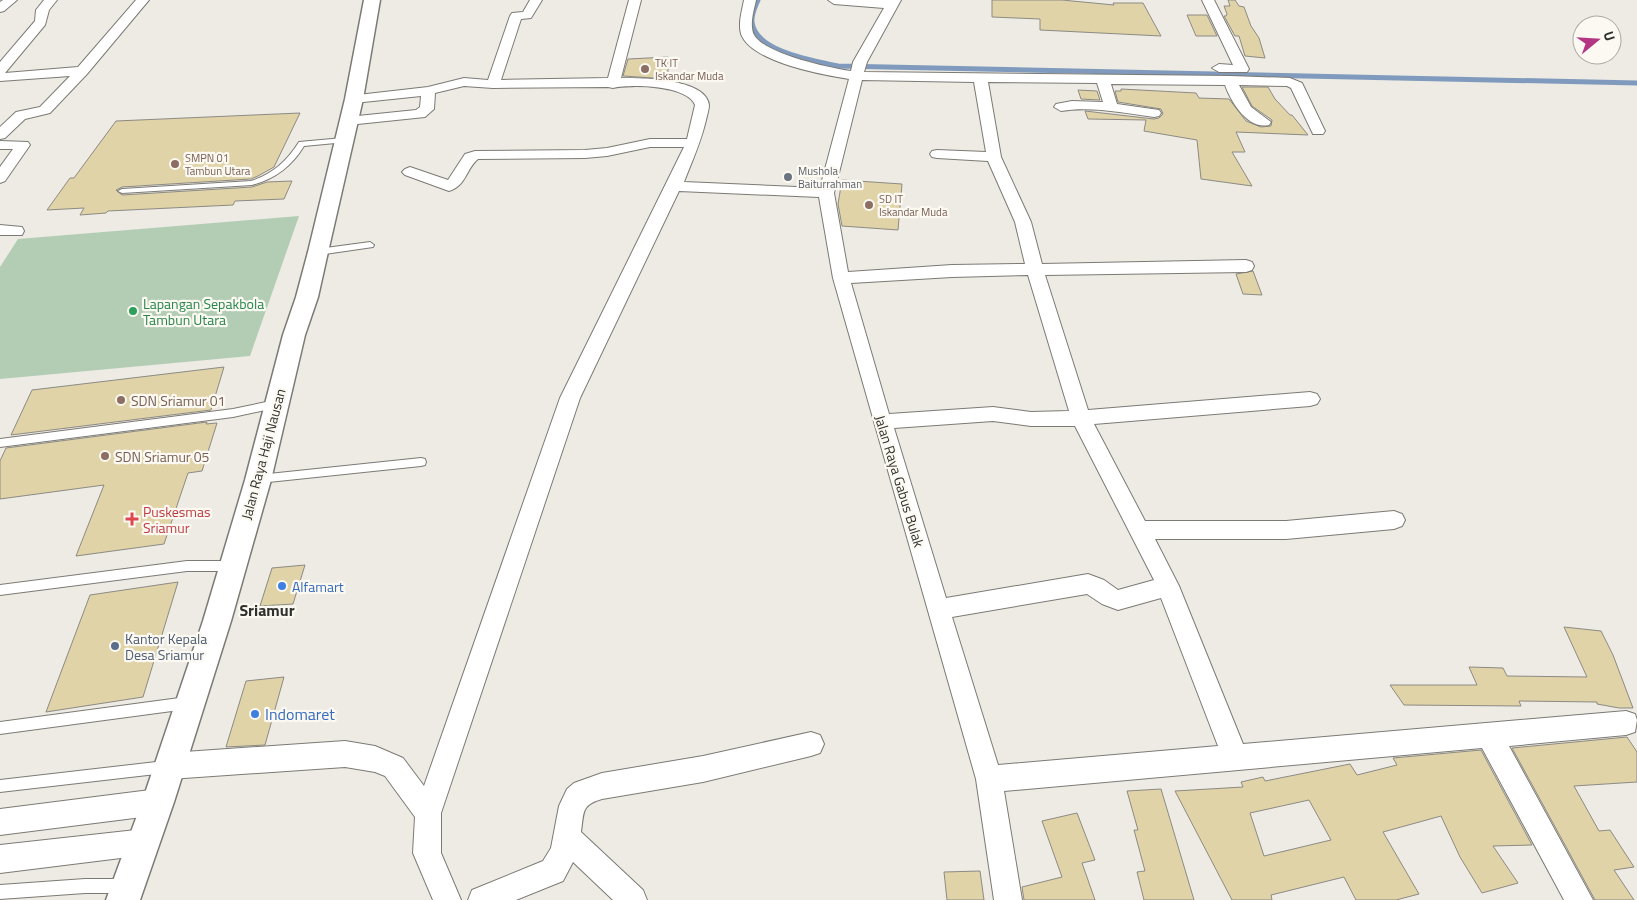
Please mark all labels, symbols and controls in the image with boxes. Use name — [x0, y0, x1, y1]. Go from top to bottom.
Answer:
north arrow — [1572, 15, 1622, 65]
text: U — [1598, 28, 1621, 43]
place label: TK IT Iskandar Muda — [655, 55, 724, 84]
marker: TK IT Iskandar Muda — [639, 63, 651, 75]
place label: SMPN 01 Tambun Utara — [185, 150, 251, 179]
marker: SMPN 01 Tambun Utara — [169, 158, 181, 170]
place label: Mushola Baiturrahman — [798, 163, 862, 192]
marker: Mushola Baiturrahman — [782, 171, 794, 183]
place label: SD IT Iskandar Muda — [879, 191, 948, 220]
marker: SD IT Iskandar Muda — [863, 199, 875, 211]
place label: Lapangan Sepakbola Tambun Utara — [143, 293, 264, 330]
marker: Lapangan Sepakbola Tambun Utara — [127, 305, 139, 317]
street label: Jalan Raya Haji Nausan — [235, 386, 291, 522]
place label: SDN Sriamur 01 — [131, 390, 225, 411]
marker: SDN Sriamur 01 — [115, 394, 127, 406]
street label: Jalan Raya Gabus Bulak — [870, 412, 930, 550]
place label: SDN Sriamur 05 — [115, 446, 210, 467]
marker: SDN Sriamur 05 — [99, 450, 111, 462]
place label: Puskesmas Sriamur — [143, 501, 211, 538]
marker: Puskesmas Sriamur — [125, 512, 139, 526]
place label: Alfamart — [292, 576, 344, 597]
marker: Alfamart — [276, 580, 288, 592]
district label: Sriamur — [239, 598, 295, 622]
place label: Kantor Kepala Desa Sriamur — [125, 628, 207, 665]
marker: Kantor Kepala Desa Sriamur — [109, 640, 121, 652]
place label: Indomaret — [265, 702, 335, 726]
marker: Indomaret — [249, 708, 261, 720]

